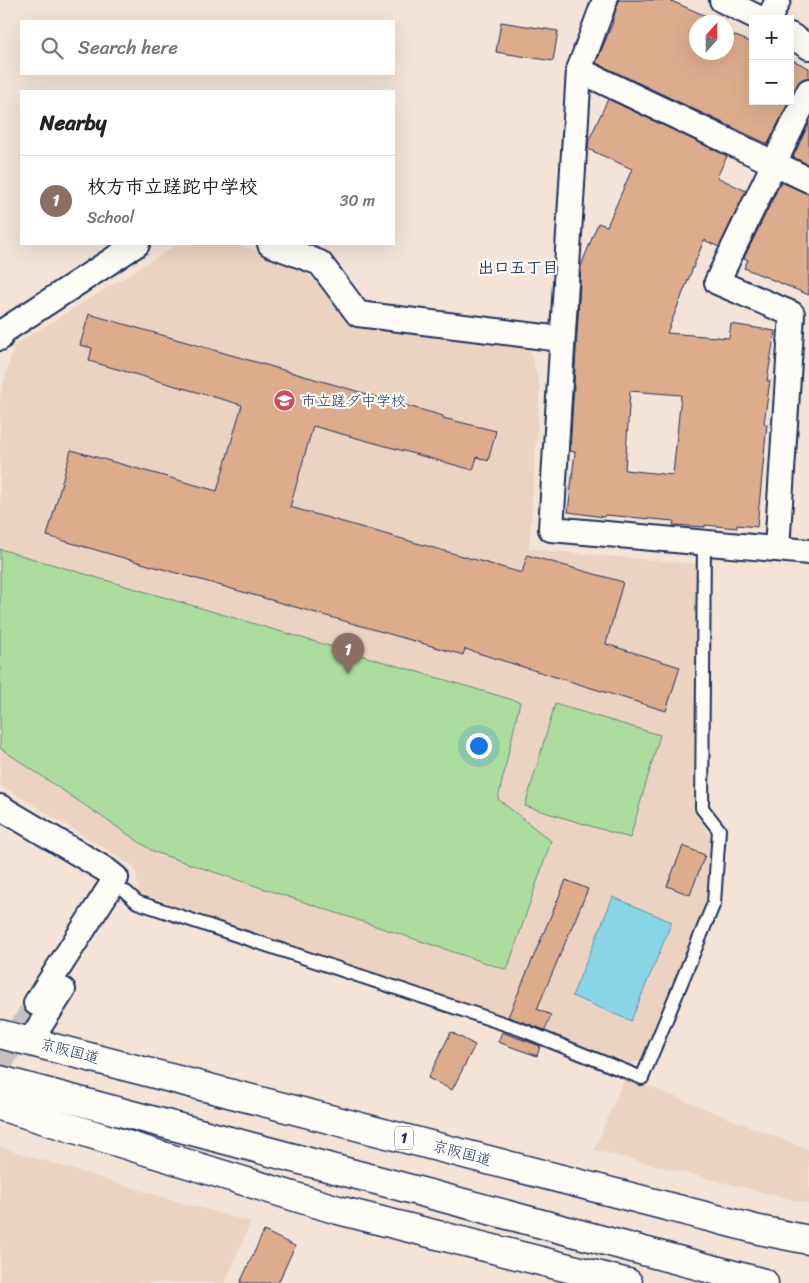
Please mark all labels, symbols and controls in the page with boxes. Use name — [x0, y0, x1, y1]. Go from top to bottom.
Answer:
north arrow — [689, 15, 734, 60]
map controls — [749, 15, 794, 105]
button: + — [749, 15, 794, 60]
search box — [20, 20, 395, 75]
text: Search here — [78, 31, 178, 64]
icon: search — [38, 34, 66, 62]
button: − — [749, 60, 794, 105]
text: Nearby — [40, 104, 106, 142]
text: 枚方市立蹉跎中学校 — [87, 170, 258, 203]
text: 1 — [53, 186, 59, 215]
text: 30 m — [340, 186, 375, 215]
text: School — [87, 203, 134, 232]
district label: 出口五丁目 — [478, 253, 558, 282]
place label: 市立蹉ダ中学校 — [301, 388, 406, 414]
school or university icon: 市立蹉ダ中学校 — [273, 389, 297, 413]
pin: 1 — [332, 633, 364, 674]
your location — [466, 733, 492, 759]
street label: 京阪国道 — [38, 1031, 102, 1071]
road number: 1 — [395, 1126, 413, 1150]
street label: 京阪国道 — [430, 1133, 494, 1173]

